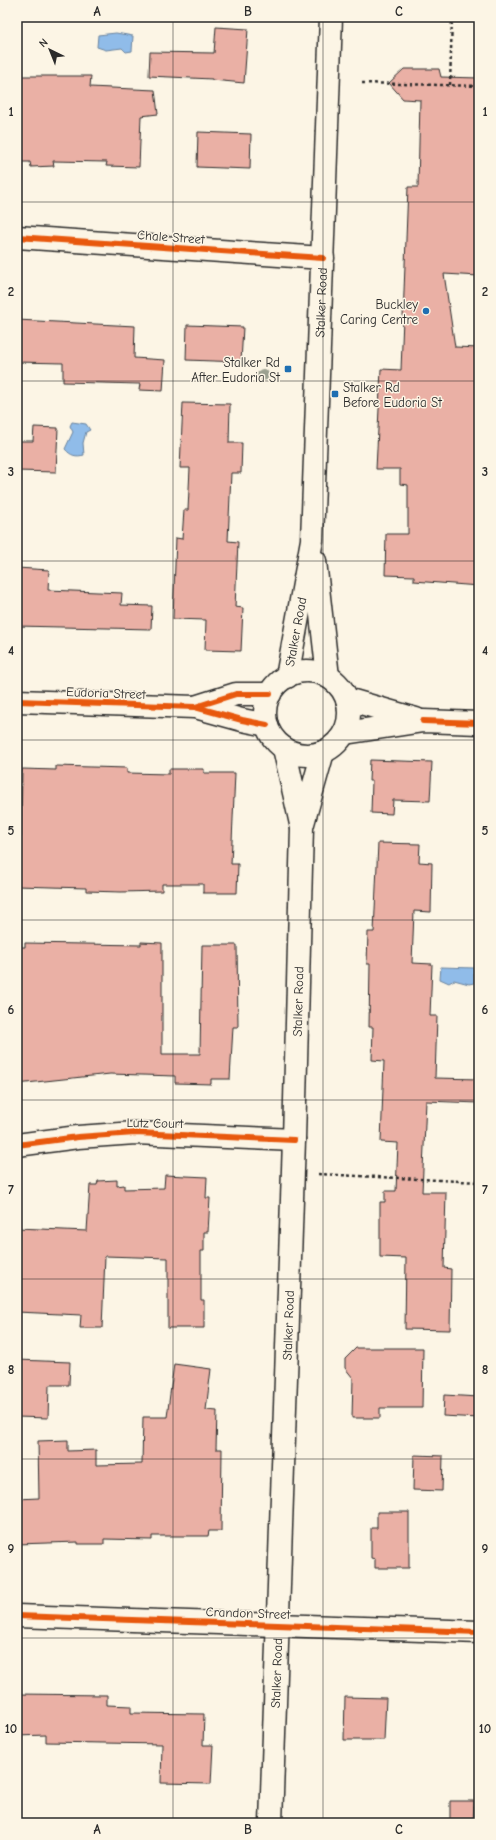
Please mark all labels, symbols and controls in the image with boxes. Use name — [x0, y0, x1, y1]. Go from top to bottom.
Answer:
text: A — [93, 4, 101, 19]
text: B — [244, 4, 252, 19]
text: C — [395, 4, 403, 19]
north arrow — [30, 30, 70, 70]
text: N — [36, 36, 51, 50]
text: 1 — [8, 104, 14, 119]
text: 1 — [482, 104, 488, 119]
street label: Chale Street — [137, 227, 207, 247]
street label: Stalker Road — [312, 267, 329, 338]
text: 2 — [8, 284, 14, 299]
text: 2 — [482, 284, 488, 299]
place label: Buckley Caring Centre — [340, 297, 418, 327]
marker: Buckley Caring Centre — [421, 306, 431, 316]
place label: Stalker Rd After Eudoria St — [191, 355, 281, 385]
marker: Stalker Rd After Eudoria St — [283, 364, 293, 374]
place label: Stalker Rd Before Eudoria St — [343, 380, 443, 410]
marker: Stalker Rd Before Eudoria St — [330, 389, 340, 399]
text: 3 — [8, 464, 14, 479]
text: 3 — [482, 464, 488, 479]
street label: Stalker Road — [282, 596, 309, 668]
text: 4 — [8, 643, 14, 658]
text: 4 — [482, 643, 488, 658]
street label: Eudoria Street — [66, 684, 147, 702]
text: 5 — [8, 823, 15, 838]
text: 5 — [482, 823, 489, 838]
street label: Stalker Road — [289, 966, 306, 1037]
text: 6 — [8, 1002, 15, 1017]
text: 6 — [482, 1002, 489, 1017]
street label: Lutz Court — [126, 1115, 185, 1131]
text: 7 — [8, 1182, 14, 1197]
text: 7 — [482, 1182, 488, 1197]
street label: Stalker Road — [279, 1290, 296, 1361]
text: 8 — [8, 1362, 14, 1377]
text: 8 — [482, 1362, 488, 1377]
text: 9 — [8, 1541, 15, 1556]
text: 9 — [482, 1541, 489, 1556]
street label: Crandon Street — [205, 1604, 292, 1622]
street label: Stalker Road — [267, 1638, 285, 1708]
text: 10 — [5, 1721, 17, 1736]
text: 10 — [479, 1721, 491, 1736]
text: A — [93, 1822, 101, 1837]
text: B — [244, 1822, 252, 1837]
text: C — [395, 1822, 403, 1837]

